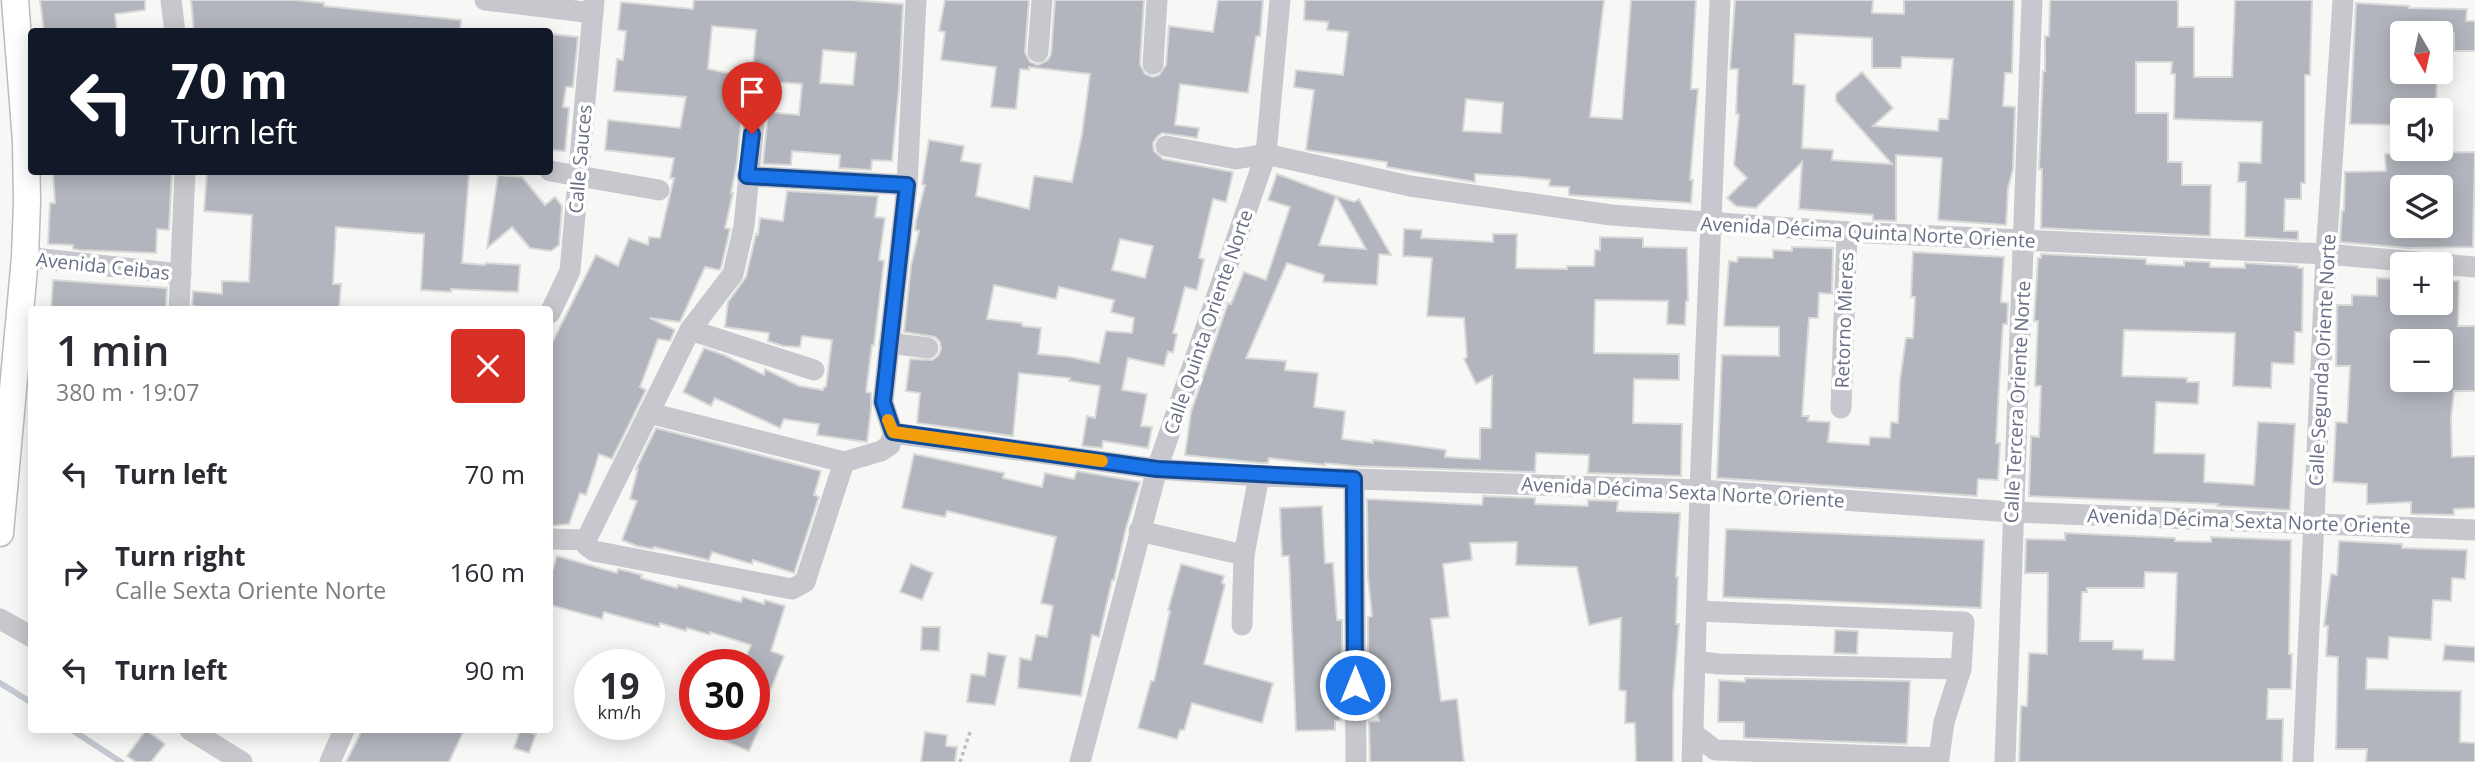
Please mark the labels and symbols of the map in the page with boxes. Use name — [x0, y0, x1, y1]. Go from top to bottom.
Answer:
north arrow — [2390, 21, 2454, 84]
pin — [722, 62, 782, 134]
street label: Calle Sauces — [562, 103, 598, 215]
street label: Calle Quinta Oriente Norte — [1157, 206, 1259, 438]
street label: Avenida Décima Quinta Norte Oriente — [1700, 210, 2036, 254]
street label: Calle Segunda Oriente Norte — [2302, 233, 2342, 487]
street label: Avenida Ceibas — [35, 246, 171, 286]
street label: Retorno Mieres — [1829, 251, 1859, 389]
street label: Calle Tercera Oriente Norte — [1998, 280, 2036, 524]
street label: Avenida Décima Sexta Norte Oriente — [1521, 471, 1845, 513]
street label: Avenida Décima Sexta Norte Oriente — [2087, 502, 2411, 540]
position arrow — [1318, 648, 1392, 722]
speed limit sign: 30 — [679, 649, 770, 740]

